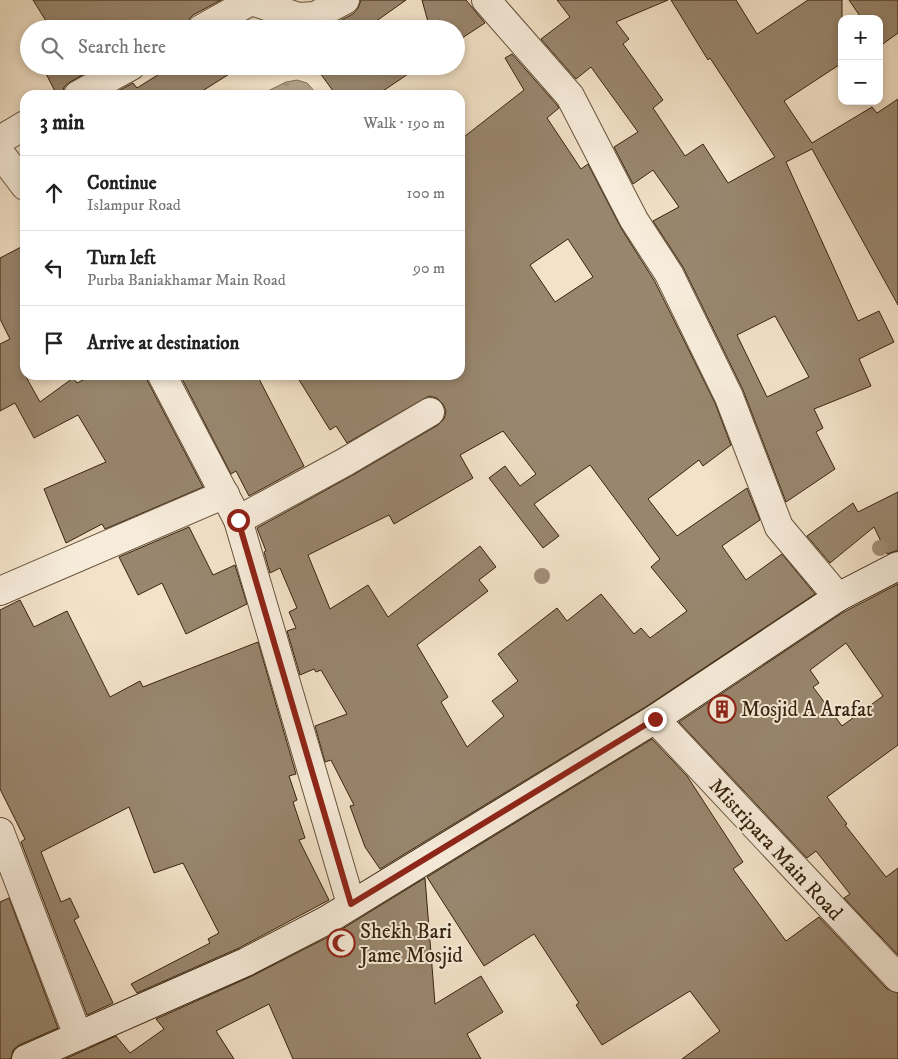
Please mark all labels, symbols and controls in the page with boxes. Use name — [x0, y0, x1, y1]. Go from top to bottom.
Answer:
map controls — [838, 15, 883, 105]
button: + — [838, 15, 883, 60]
search box — [20, 20, 465, 75]
icon: search — [38, 34, 66, 62]
text: Search here — [78, 36, 166, 59]
button: − — [838, 60, 883, 105]
text: 3 min — [40, 110, 85, 136]
text: Walk · 190 m — [363, 113, 445, 133]
text: Continue — [87, 172, 157, 195]
icon: ahead — [40, 179, 68, 207]
text: 100 m — [407, 183, 445, 203]
text: Islampur Road — [87, 195, 181, 215]
text: Turn left — [87, 247, 156, 270]
icon: left — [40, 254, 68, 282]
text: 90 m — [413, 258, 445, 278]
text: Purba Baniakhamar Main Road — [87, 270, 286, 290]
icon: arrive — [40, 329, 68, 357]
text: Arrive at destination — [87, 332, 239, 355]
route start — [227, 509, 250, 532]
building icon: Mosjid A Arafat — [707, 694, 737, 724]
place label: Mosjid A Arafat — [741, 697, 873, 723]
route end — [644, 708, 667, 731]
street label: Mistripara Main Road — [703, 773, 848, 926]
place label: Shekh Bari Jame Mosjid — [358, 919, 463, 969]
mosque icon: Shekh Bari Jame Mosjid — [326, 928, 356, 958]

